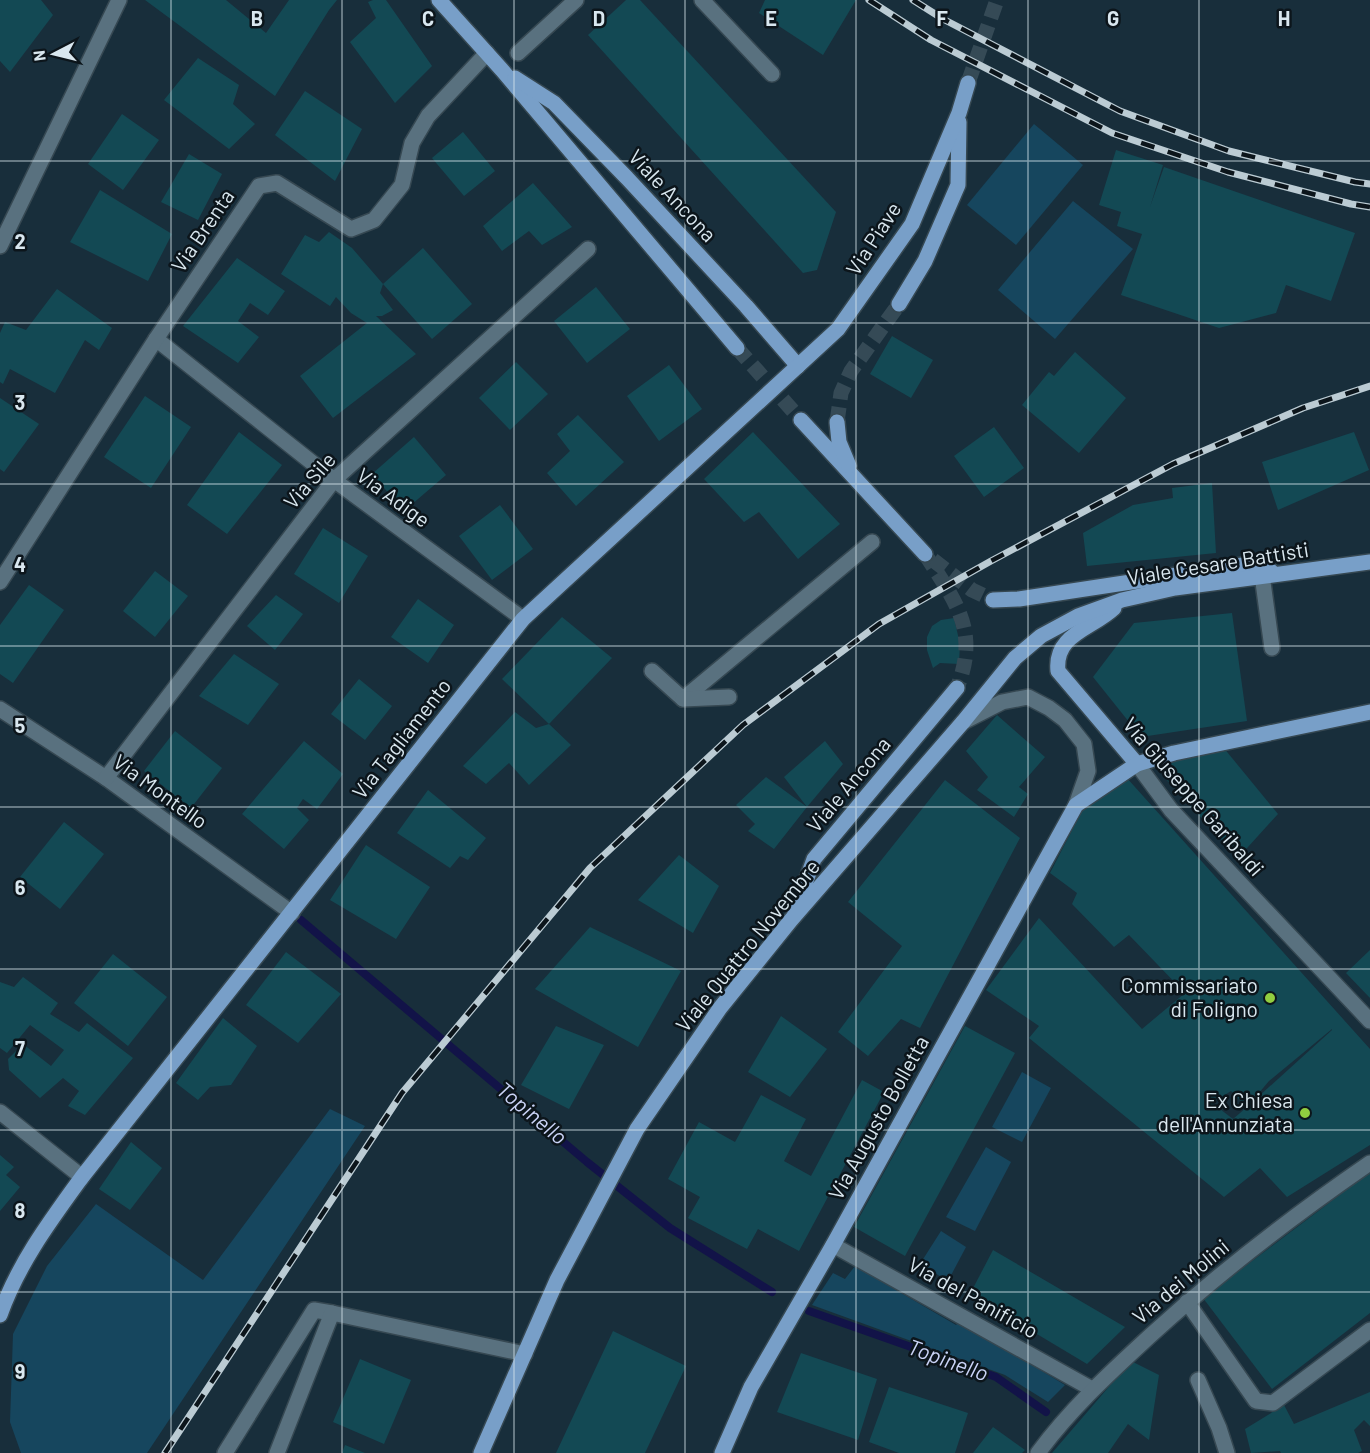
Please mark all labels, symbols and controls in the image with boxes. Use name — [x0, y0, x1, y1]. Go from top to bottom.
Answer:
text: B — [251, 6, 263, 30]
text: C — [422, 6, 434, 30]
text: D — [593, 6, 605, 30]
text: E — [765, 6, 777, 30]
text: F — [936, 6, 948, 30]
text: G — [1107, 6, 1119, 30]
text: H — [1278, 6, 1290, 30]
north arrow — [24, 24, 84, 84]
text: N — [29, 49, 49, 62]
street label: Viale Ancona — [624, 144, 722, 246]
street label: Via Brenta — [165, 184, 238, 276]
street label: Via Piave — [840, 197, 906, 279]
text: 2 — [14, 229, 26, 253]
text: 3 — [15, 390, 25, 414]
street label: Via Sile — [278, 447, 340, 513]
street label: Via Adige — [352, 462, 435, 532]
street label: Viale Cesare Battisti — [1125, 536, 1310, 589]
text: 4 — [14, 552, 26, 576]
street label: Via Tagliamento — [346, 673, 456, 803]
street label: Via Giuseppe Garibaldi — [1118, 712, 1270, 881]
text: 5 — [15, 713, 26, 737]
street label: Viale Ancona — [801, 731, 895, 837]
street label: Via Montello — [109, 748, 213, 833]
street label: Viale Quattro Novembre — [670, 854, 824, 1036]
text: 6 — [15, 875, 26, 899]
place label: Commissariato di Foligno — [1121, 972, 1258, 1021]
marker: Commissariato di Foligno — [1263, 991, 1277, 1005]
street label: Via Augusto Bolletta — [822, 1031, 933, 1204]
text: 7 — [15, 1036, 25, 1060]
water label: Topinello — [492, 1075, 573, 1149]
place label: Ex Chiesa dell'Annunziata — [1157, 1087, 1293, 1136]
marker: Ex Chiesa dell'Annunziata — [1298, 1106, 1312, 1120]
text: 8 — [15, 1198, 26, 1222]
street label: Via dei Molini — [1127, 1233, 1233, 1328]
street label: Via del Panificio — [904, 1251, 1043, 1343]
water label: Topinello — [905, 1333, 992, 1386]
text: 9 — [15, 1359, 25, 1383]

